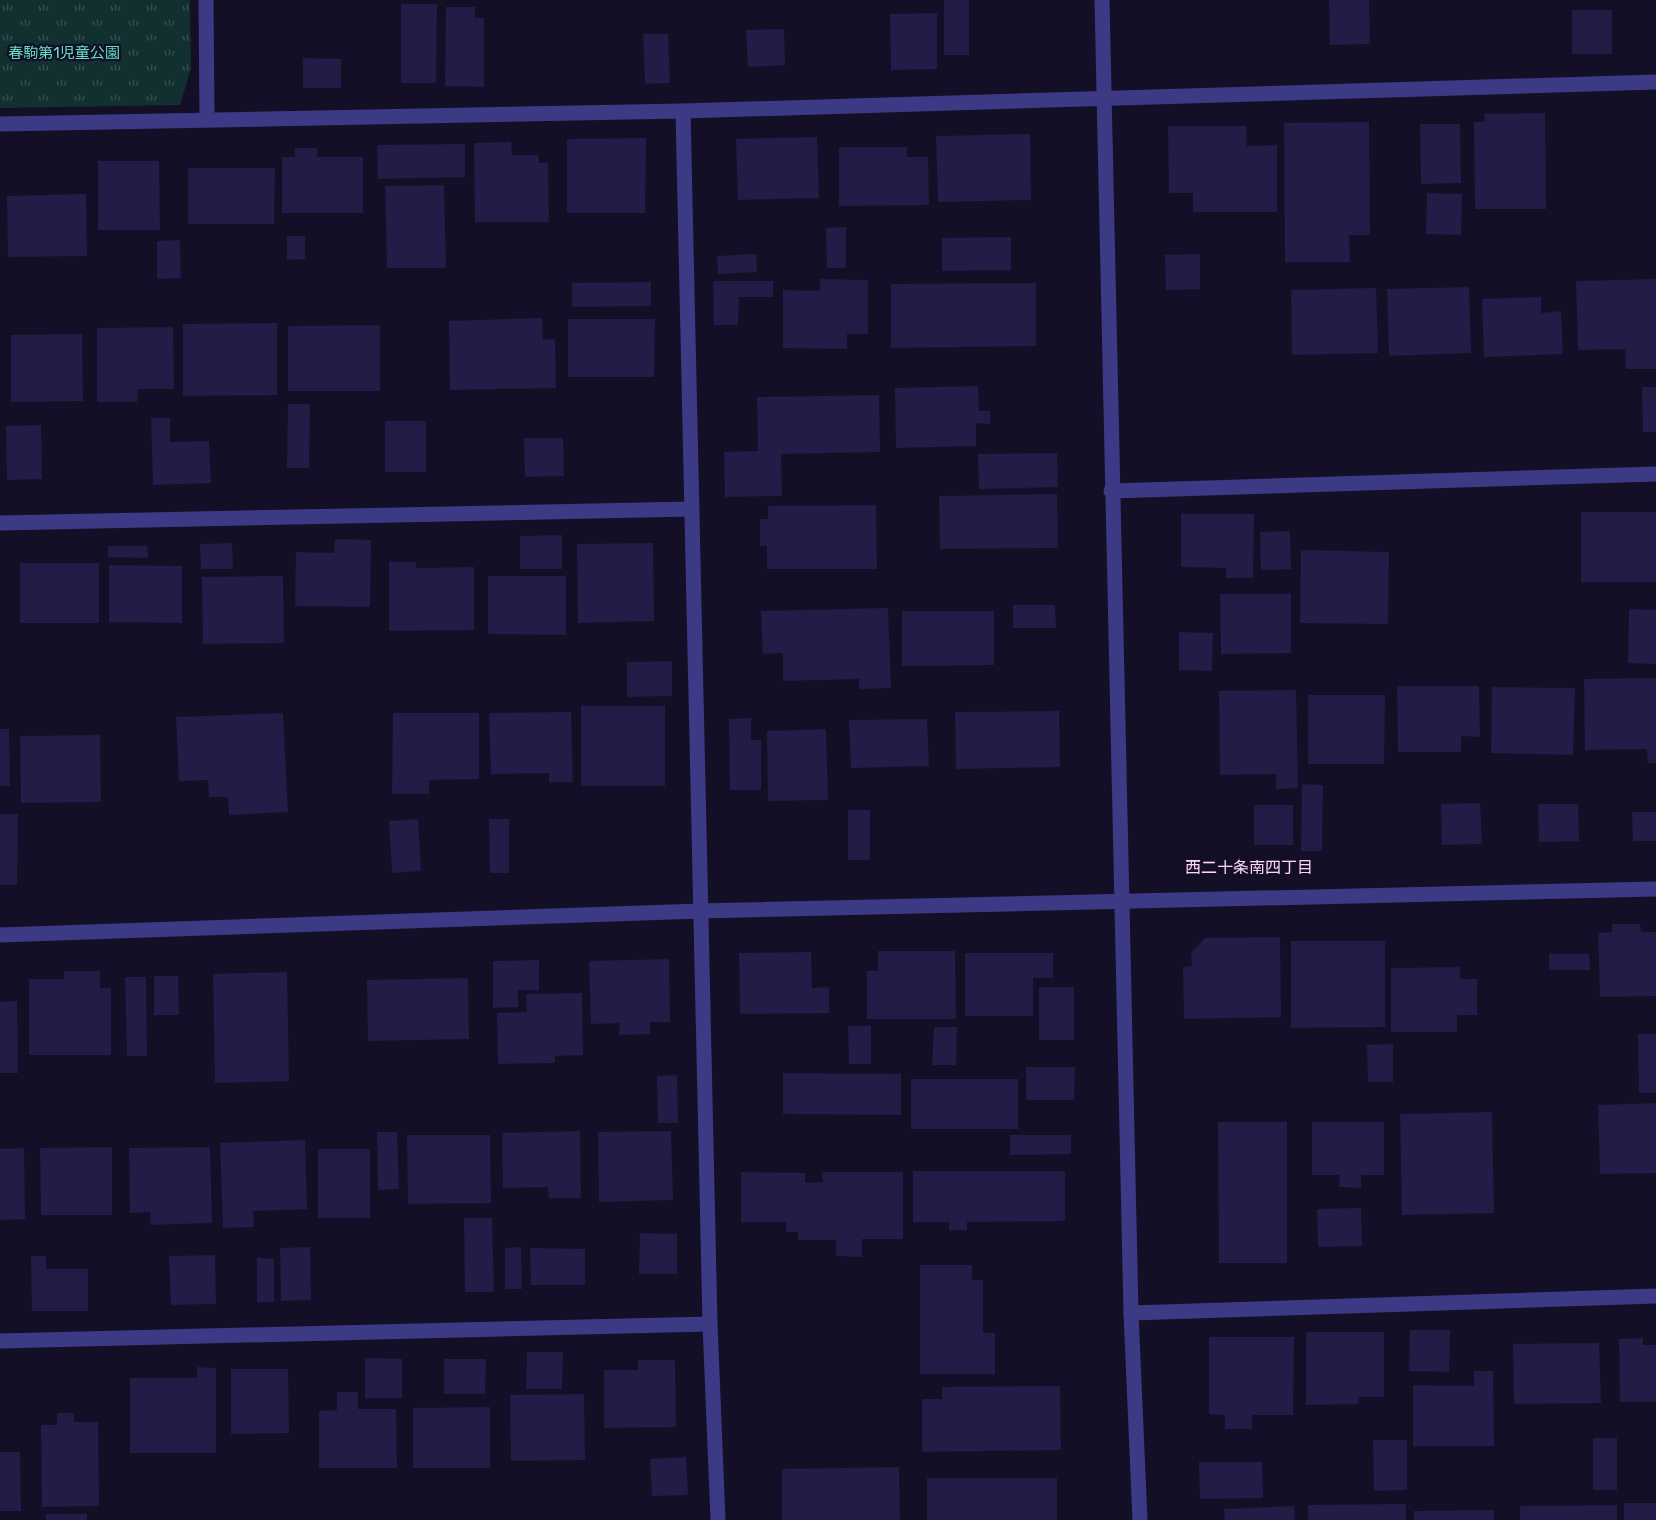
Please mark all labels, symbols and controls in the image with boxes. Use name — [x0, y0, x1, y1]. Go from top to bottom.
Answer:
park label: 春駒第1児童公園 — [8, 44, 120, 62]
district label: 西二十条南四丁目 — [1185, 858, 1313, 877]

